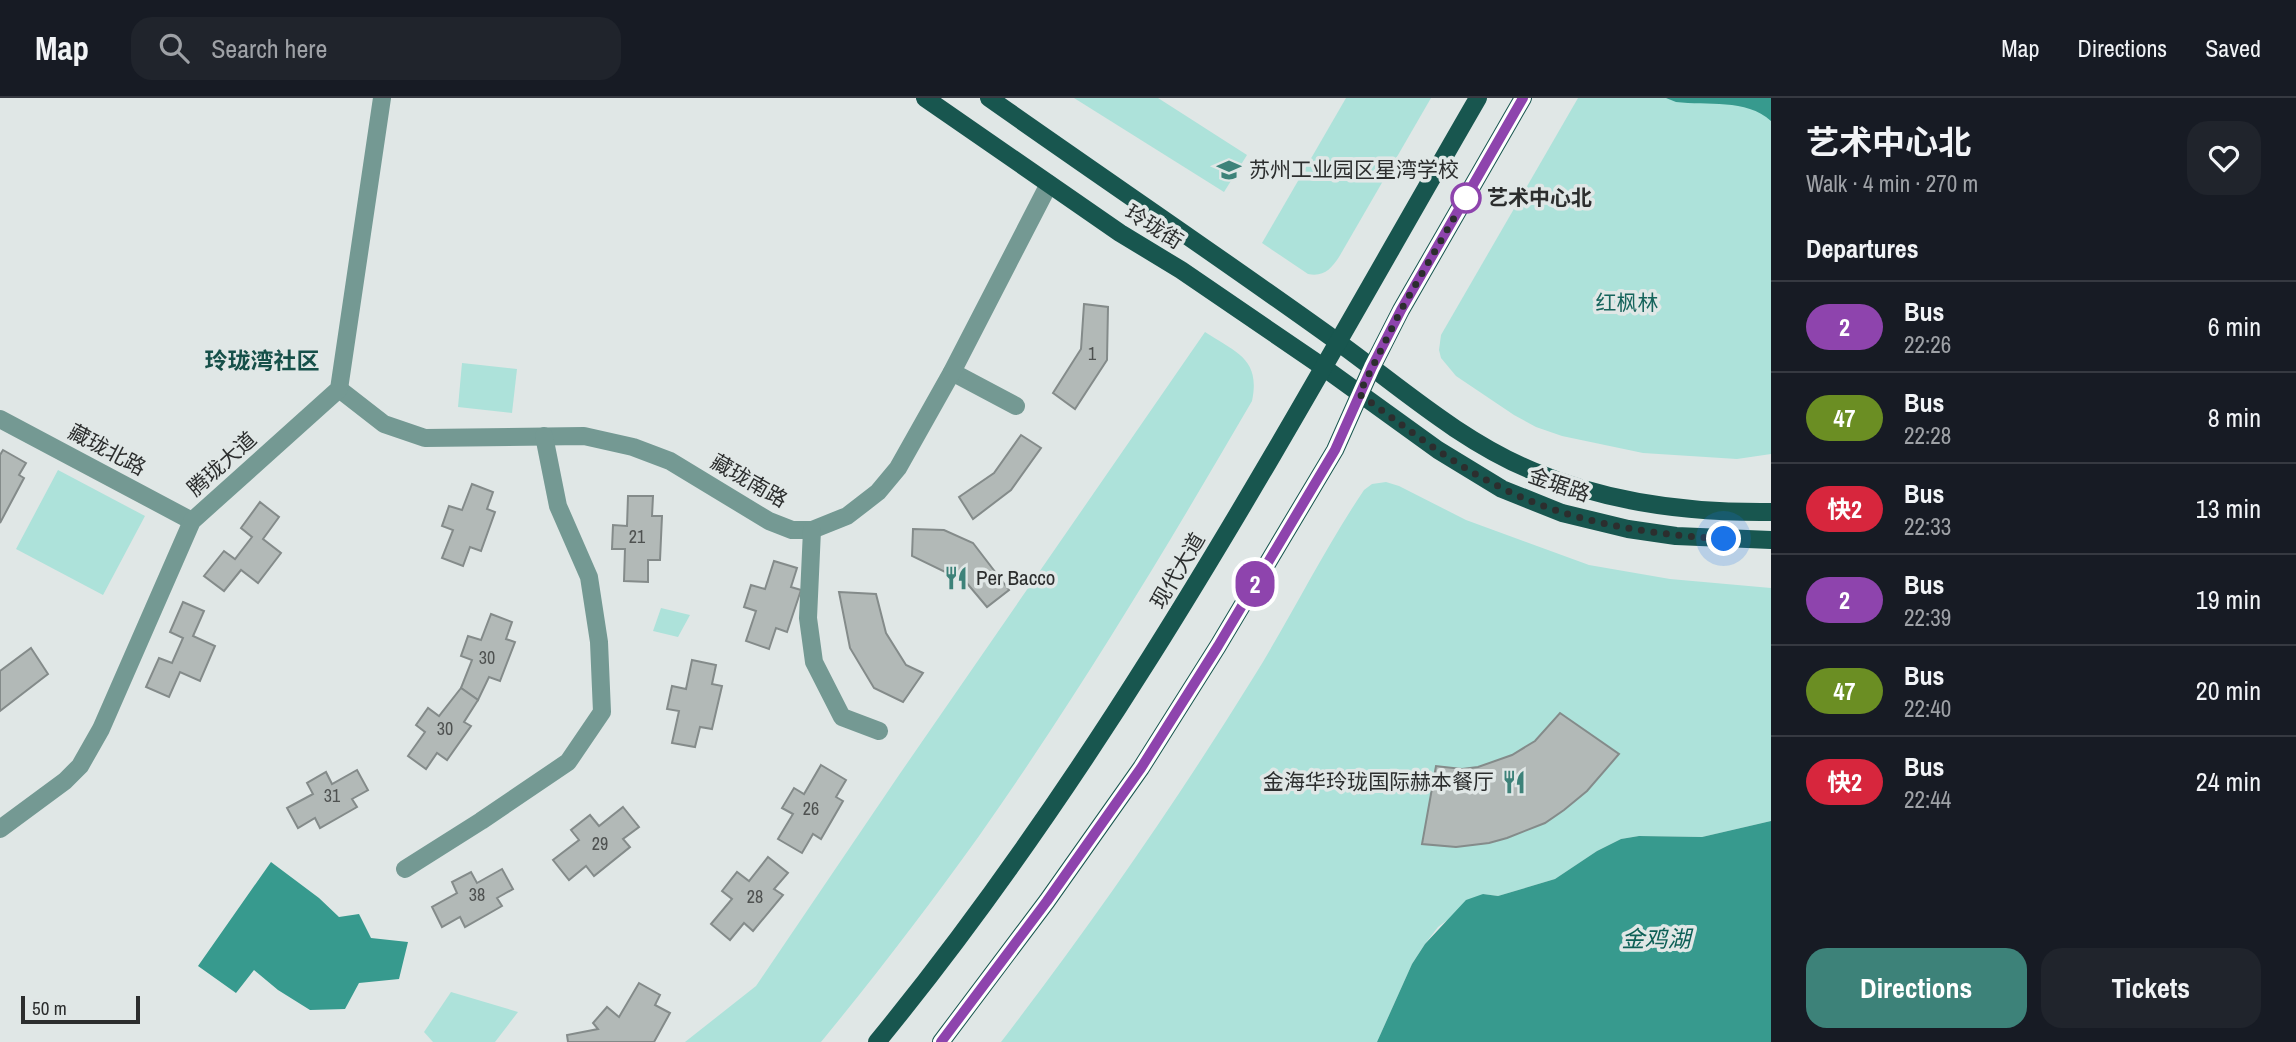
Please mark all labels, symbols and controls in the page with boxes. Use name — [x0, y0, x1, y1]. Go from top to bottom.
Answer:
search box — [131, 17, 621, 80]
text: Map — [35, 26, 89, 70]
icon: search — [155, 29, 193, 67]
text: Search here — [211, 31, 327, 66]
text: Map — [2001, 32, 2039, 64]
text: Directions — [2077, 32, 2167, 64]
text: Saved — [2205, 32, 2261, 64]
text: 艺术中心北 — [1806, 120, 1971, 164]
button: heart — [2187, 121, 2261, 195]
place label: 苏州工业园区星湾学校 — [1249, 155, 1459, 184]
school or university icon: 苏州工业园区星湾学校 — [1215, 156, 1243, 184]
text: Walk · 4 min · 270 m — [1806, 168, 1978, 199]
marker: 艺术中心北 — [1451, 183, 1481, 213]
place label: 艺术中心北 — [1487, 183, 1592, 212]
street label: 玲珑街 — [1120, 198, 1189, 256]
text: Departures — [1806, 231, 1919, 266]
park label: 红枫林 — [1596, 288, 1659, 317]
text: Bus — [1904, 294, 1944, 329]
text: 6 min — [2208, 309, 2261, 344]
text: 2 — [1839, 311, 1850, 343]
text: 22:26 — [1904, 329, 1951, 360]
house number: 1 — [1088, 341, 1097, 366]
district label: 玲珑湾社区 — [205, 345, 320, 376]
text: Bus — [1904, 385, 1944, 420]
text: 8 min — [2208, 400, 2261, 435]
text: 47 — [1834, 402, 1855, 434]
street label: 藏珑北路 — [63, 417, 151, 482]
text: 22:28 — [1904, 420, 1951, 451]
street label: 腾珑大道 — [181, 425, 263, 503]
street label: 藏珑南路 — [706, 447, 793, 514]
street label: 金琚路 — [1525, 461, 1594, 508]
text: Bus — [1904, 476, 1944, 511]
text: 13 min — [2196, 491, 2261, 526]
text: 快2 — [1827, 493, 1862, 525]
text: 22:33 — [1904, 511, 1951, 542]
your location — [1706, 521, 1741, 556]
house number: 21 — [629, 524, 646, 549]
street label: 现代大道 — [1144, 527, 1212, 614]
line badge: 2 — [1232, 561, 1278, 607]
place label: Per Bacco — [976, 563, 1055, 592]
restaurant icon: Per Bacco — [942, 564, 970, 592]
text: Bus — [1904, 567, 1944, 602]
text: 2 — [1250, 568, 1260, 600]
text: 19 min — [2196, 582, 2261, 617]
text: 2 — [1839, 584, 1850, 616]
text: 22:39 — [1904, 602, 1951, 633]
house number: 30 — [479, 645, 495, 670]
text: Bus — [1904, 658, 1944, 693]
text: 20 min — [2196, 673, 2261, 708]
text: 47 — [1834, 675, 1855, 707]
text: 22:40 — [1904, 693, 1951, 724]
house number: 30 — [437, 716, 453, 741]
text: Bus — [1904, 749, 1944, 784]
text: 24 min — [2196, 764, 2261, 799]
text: 快2 — [1827, 766, 1862, 798]
place label: 金海华玲珑国际赫本餐厅 — [1263, 767, 1494, 796]
restaurant icon: 金海华玲珑国际赫本餐厅 — [1500, 768, 1528, 796]
house number: 31 — [324, 783, 341, 808]
text: 22:44 — [1904, 784, 1951, 815]
house number: 26 — [803, 796, 819, 821]
house number: 29 — [592, 831, 608, 856]
house number: 38 — [469, 882, 485, 907]
house number: 28 — [747, 884, 763, 909]
water label: 金鸡湖 — [1622, 923, 1694, 954]
button: Directions — [1806, 948, 2027, 1028]
button: Tickets — [2041, 948, 2261, 1028]
scale bar — [21, 993, 140, 1025]
text: 50 m — [32, 995, 67, 1021]

